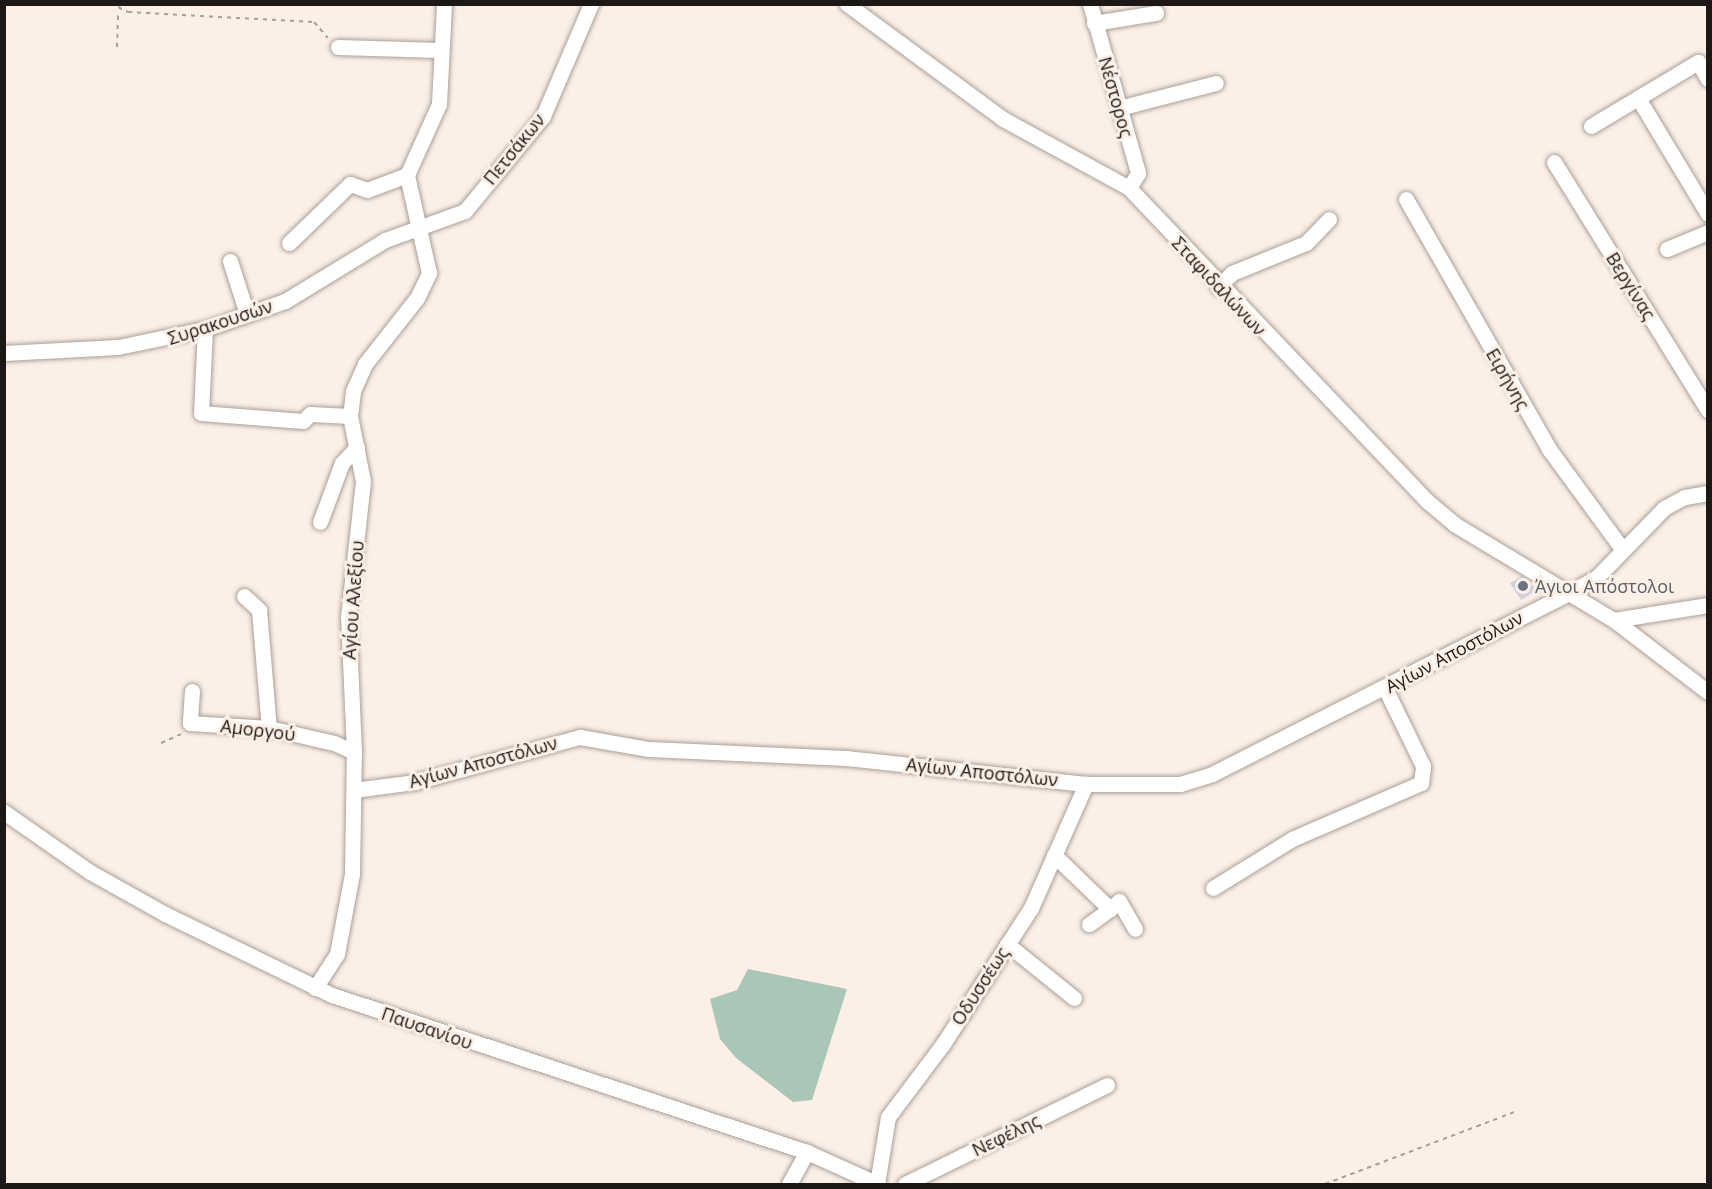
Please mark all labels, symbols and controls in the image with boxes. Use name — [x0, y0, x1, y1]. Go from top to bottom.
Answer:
street label: Νέστορος — [1094, 54, 1138, 140]
street label: Πετσάκων — [479, 109, 549, 189]
street label: Σταφιδαλώνων — [1168, 232, 1270, 340]
street label: Βεργίνας — [1602, 248, 1660, 324]
street label: Συρακουσών — [165, 295, 275, 349]
street label: Ειρήνης — [1482, 344, 1534, 414]
street label: Αγίου Αλεξίου — [338, 540, 368, 660]
place label: Άγιοι Απόστολοι — [1535, 575, 1674, 597]
marker: Άγιοι Απόστολοι — [1516, 579, 1530, 593]
street label: Αγίων Αποστόλων — [1382, 607, 1526, 697]
street label: Αμοργού — [219, 715, 297, 745]
street label: Αγίων Αποστόλων — [406, 732, 560, 792]
street label: Αγίων Αποστόλων — [905, 753, 1059, 791]
street label: Οδυσσέως — [947, 943, 1013, 1029]
street label: Παυσανίου — [379, 1002, 475, 1054]
street label: Νεφέλης — [968, 1109, 1044, 1161]

